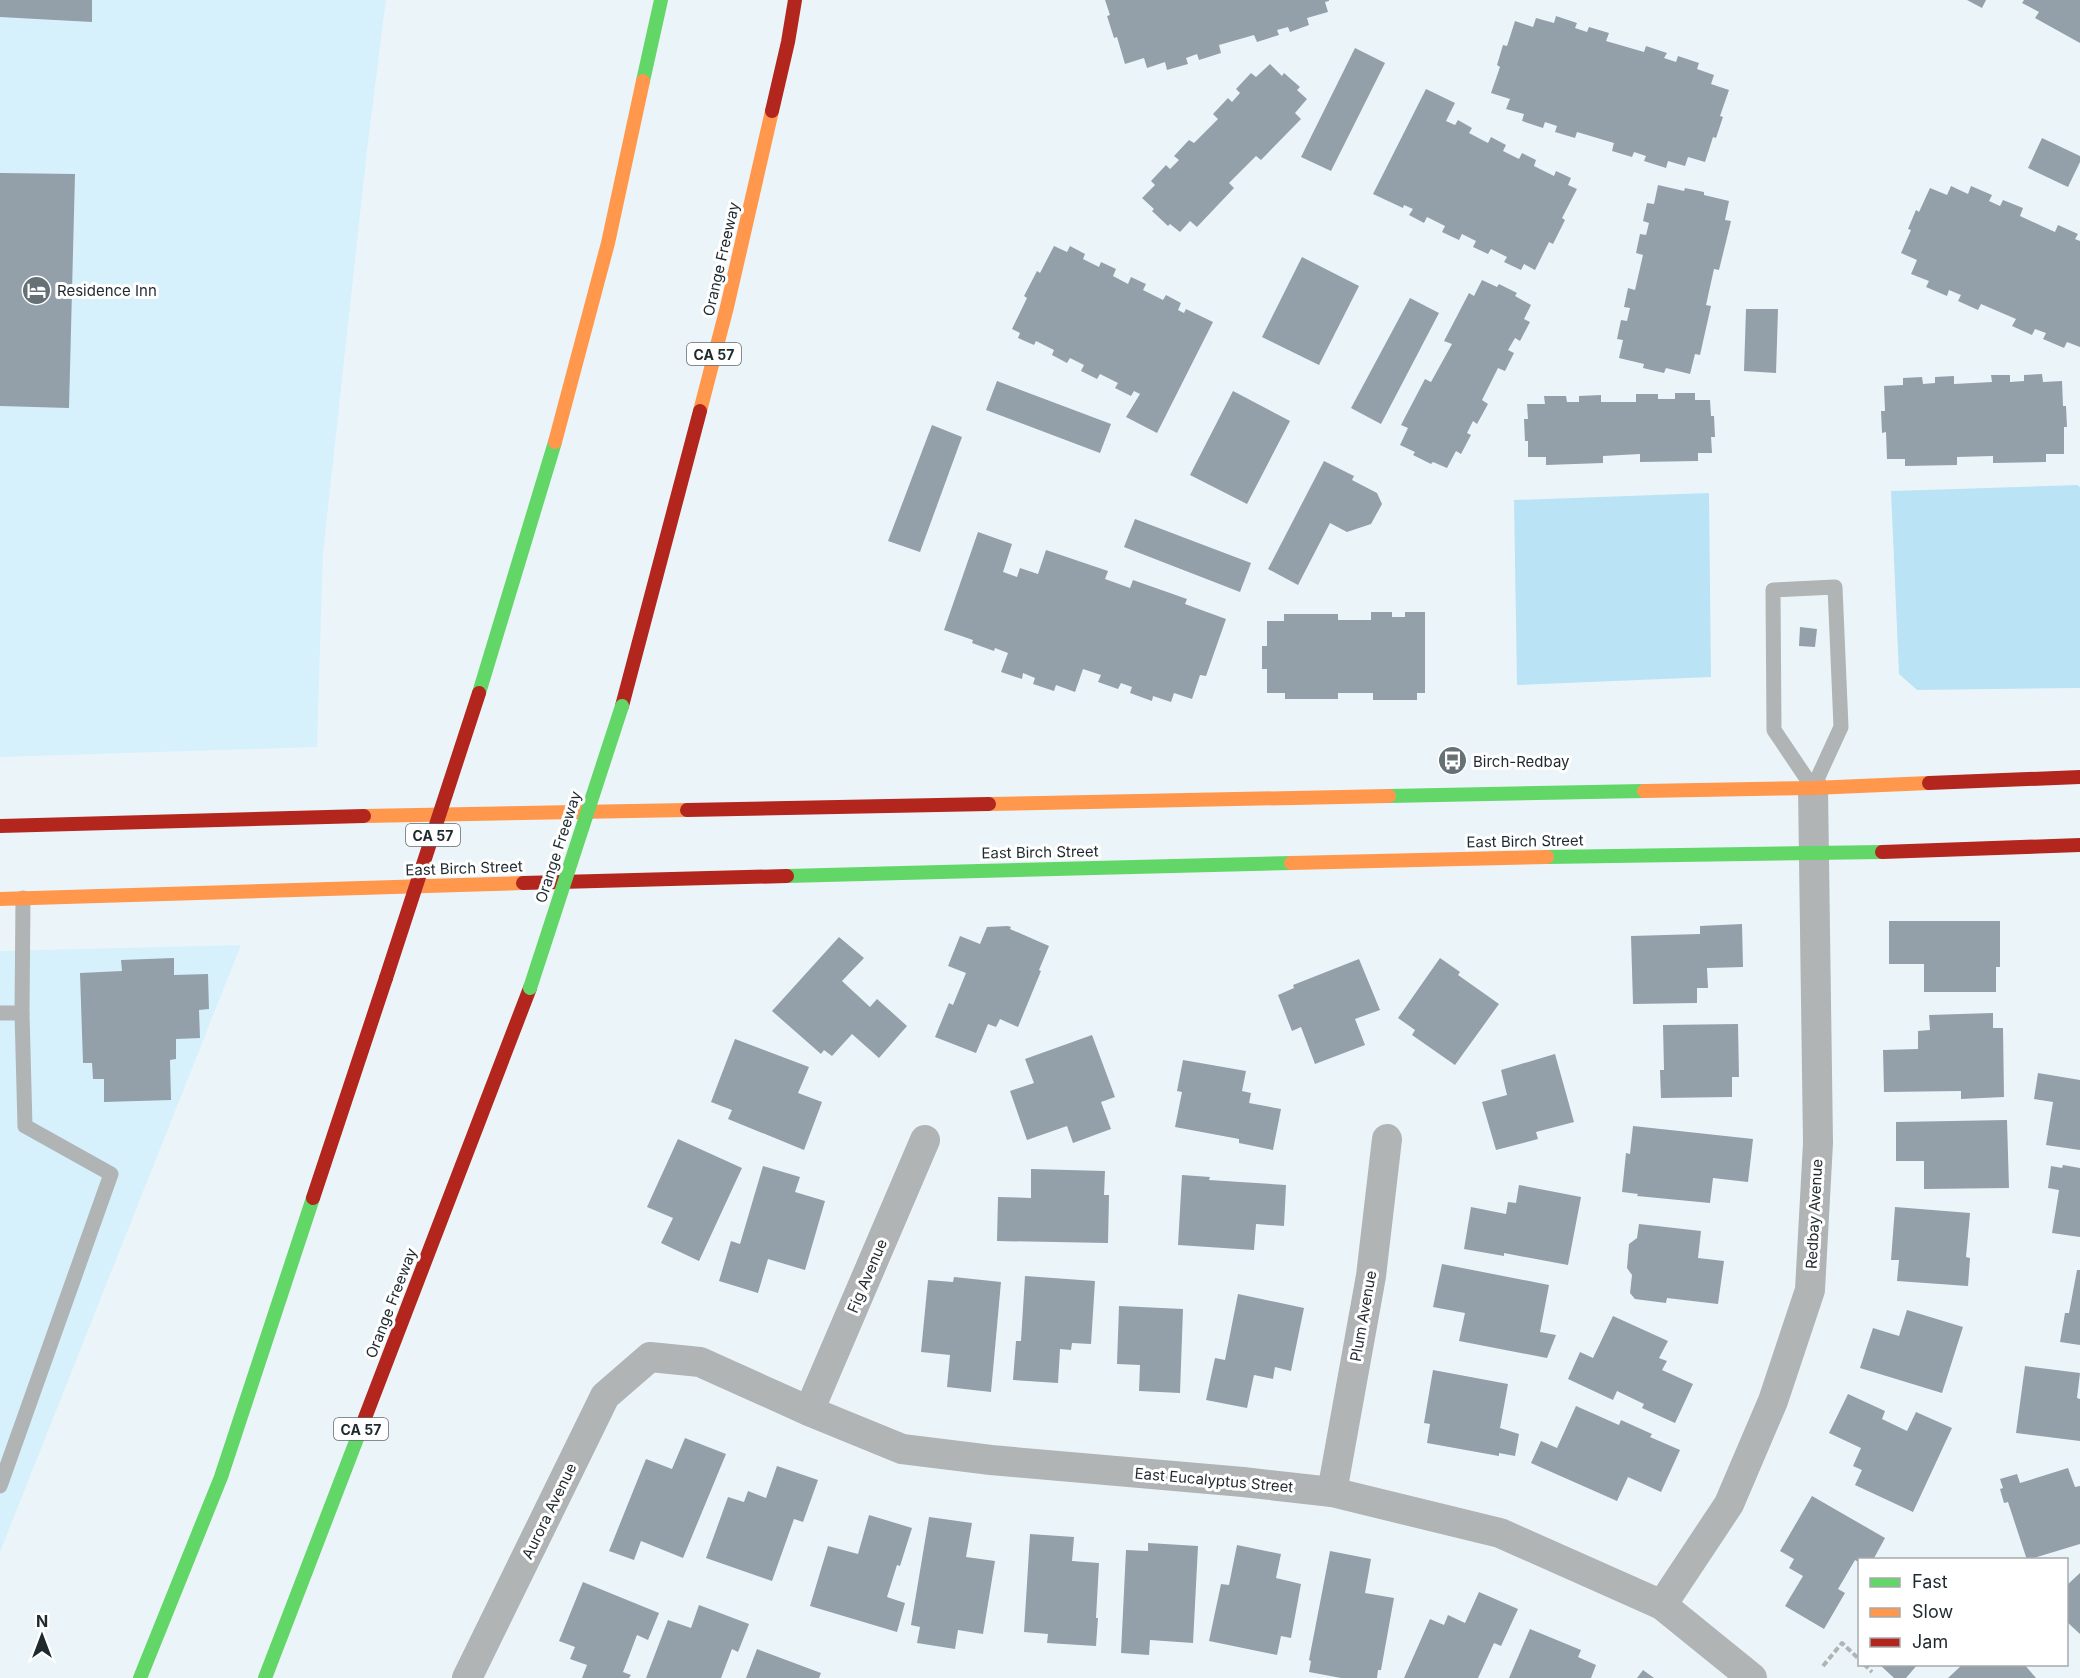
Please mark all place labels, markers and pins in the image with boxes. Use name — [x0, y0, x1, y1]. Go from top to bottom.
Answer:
hotel icon: Residence Inn — [20, 274, 52, 306]
place label: Residence Inn — [57, 281, 157, 300]
bus stop icon: Birch-Redbay — [1436, 745, 1468, 777]
place label: Birch-Redbay — [1473, 752, 1570, 771]

